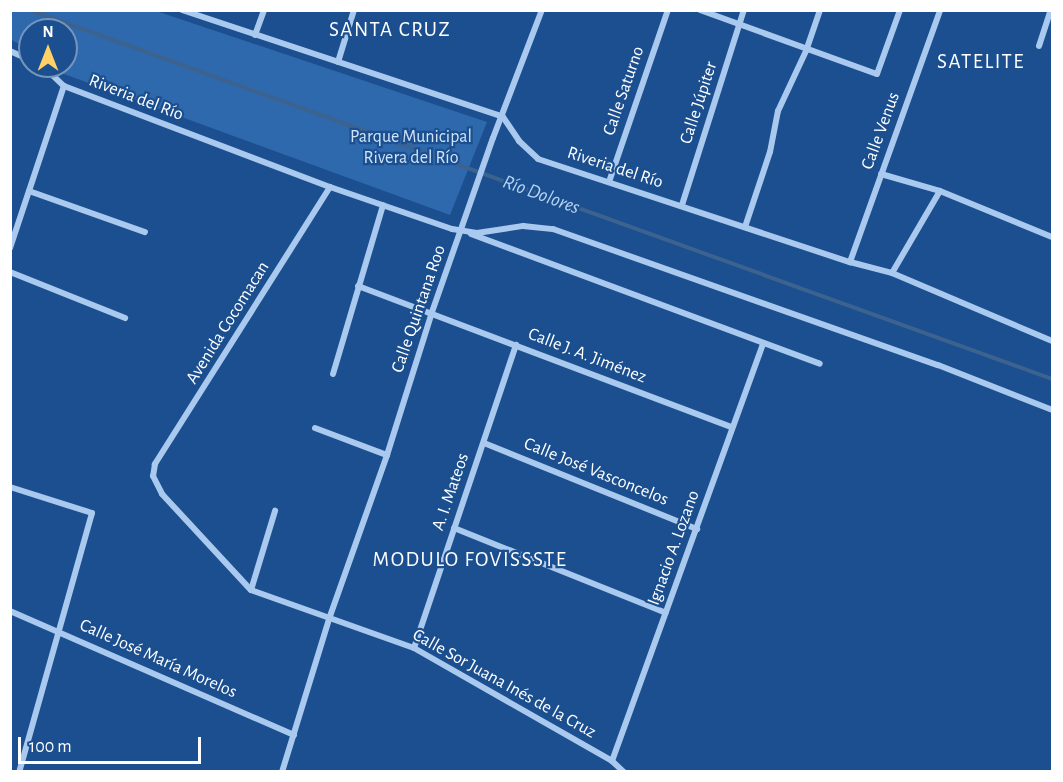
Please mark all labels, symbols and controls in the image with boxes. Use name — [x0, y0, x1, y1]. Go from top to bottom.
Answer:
district label: SANTA CRUZ — [329, 17, 451, 43]
north arrow — [18, 18, 78, 78]
text: N — [42, 24, 54, 40]
street label: Calle Saturno — [599, 44, 649, 138]
district label: SATELITE — [937, 49, 1025, 75]
street label: Calle Júpiter — [676, 59, 722, 147]
street label: Riveria del Río — [86, 70, 186, 126]
street label: Calle Venus — [857, 89, 905, 173]
park label: Parque Municipal Rivera del Río — [350, 127, 472, 170]
street label: Riveria del Río — [564, 142, 666, 194]
water label: Río Dolores — [499, 170, 583, 220]
street label: Calle Quintana Roo — [387, 242, 451, 376]
street label: Avenida Cocomacan — [182, 258, 274, 388]
street label: Calle J. A. Jiménez — [525, 324, 649, 388]
street label: Calle José Vasconcelos — [521, 433, 671, 511]
street label: A. I. Mateos — [428, 450, 474, 534]
street label: Ignacio A. Lozano — [643, 488, 705, 608]
district label: MODULO FOVISSSTE — [373, 547, 567, 573]
street label: Calle José María Morelos — [76, 615, 240, 703]
street label: Calle Sor Juana Inés de la Cruz — [409, 625, 599, 743]
scale bar — [21, 725, 204, 763]
text: 100 m — [29, 738, 72, 756]

